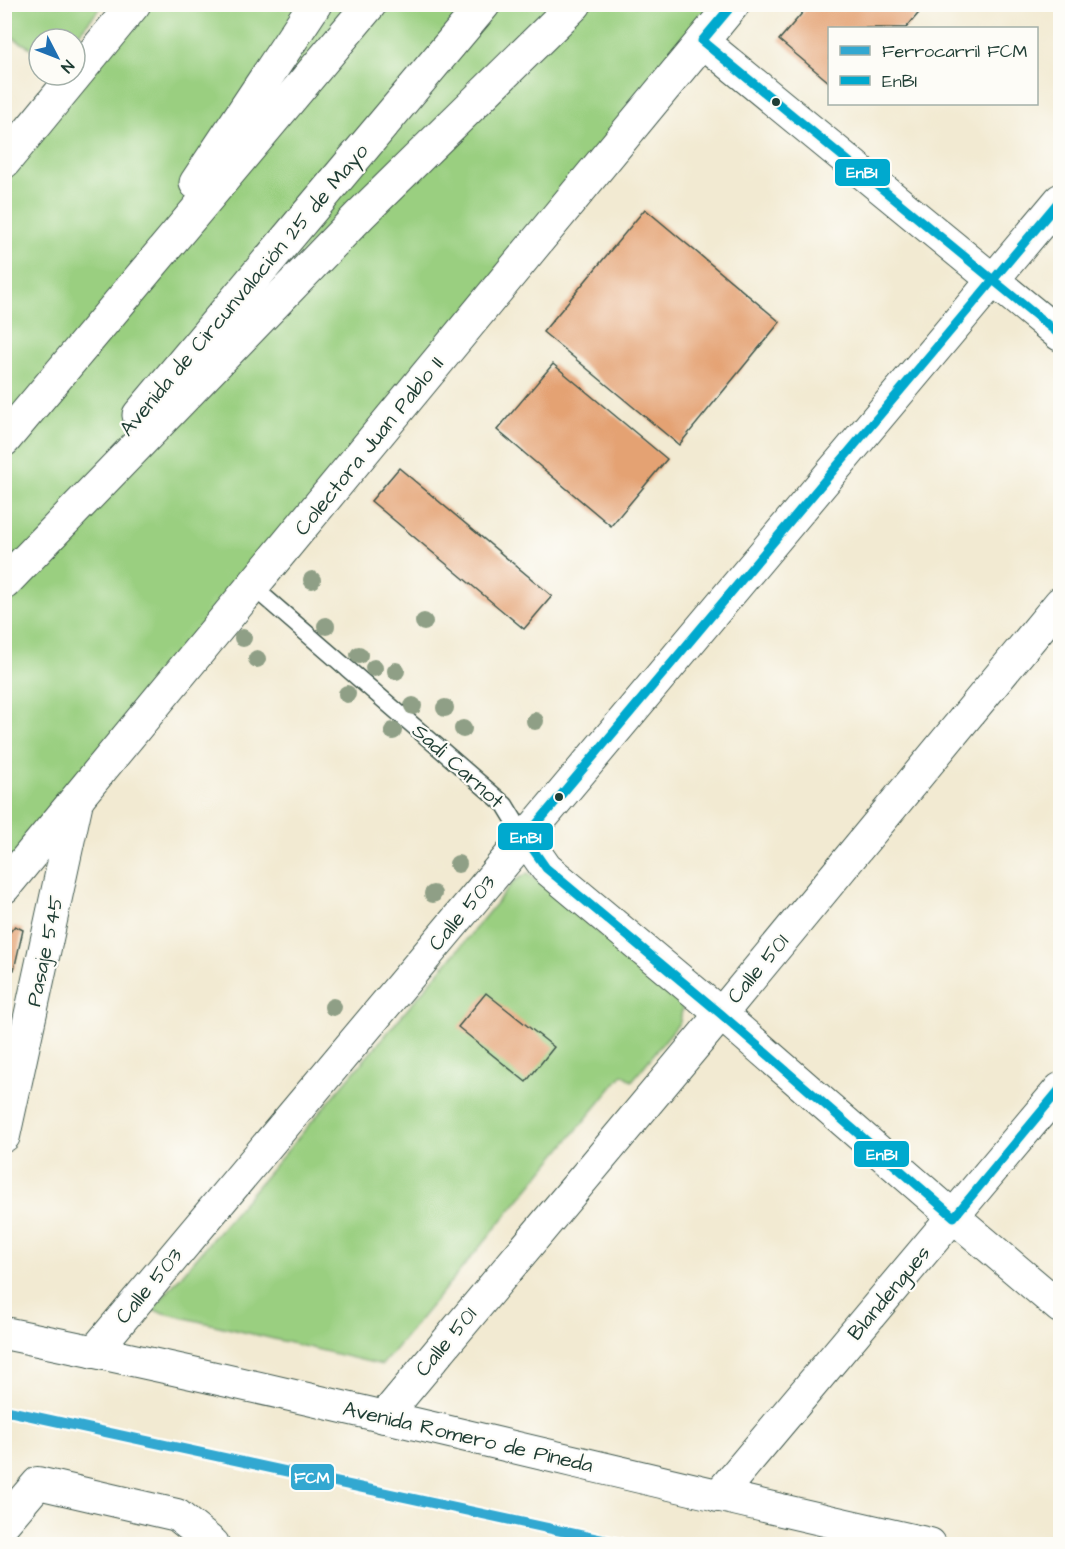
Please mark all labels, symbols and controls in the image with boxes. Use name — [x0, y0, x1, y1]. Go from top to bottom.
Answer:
north arrow — [27, 27, 87, 87]
legend — [828, 27, 1038, 105]
text: Ferrocarril FCM — [882, 39, 1028, 64]
text: N — [56, 55, 79, 77]
text: EnBI — [882, 69, 917, 94]
unlabelled marker — [770, 96, 782, 108]
street label: Avenida de Circunvalación 25 de Mayo — [113, 137, 377, 444]
line badge: EnBI — [834, 158, 891, 187]
text: EnBI — [846, 162, 878, 184]
street label: Colectora Juan Pablo II — [288, 350, 450, 542]
street label: Sadi Carnot — [406, 717, 511, 815]
unlabelled marker — [553, 791, 565, 803]
line badge: EnBI — [497, 822, 554, 851]
text: EnBI — [510, 827, 542, 849]
street label: Calle 503 — [422, 869, 502, 957]
street label: Pasaje 545 — [19, 893, 71, 1009]
street label: Calle 501 — [720, 928, 796, 1010]
line badge: EnBI — [853, 1140, 910, 1168]
text: EnBI — [866, 1144, 898, 1166]
street label: Blandengues — [841, 1239, 939, 1348]
street label: Calle 503 — [109, 1242, 189, 1330]
street label: Calle 501 — [408, 1301, 484, 1383]
street label: Avenida Romero de Pineda — [340, 1394, 596, 1480]
line badge: FCM — [290, 1463, 335, 1491]
text: FCM — [294, 1467, 330, 1489]

